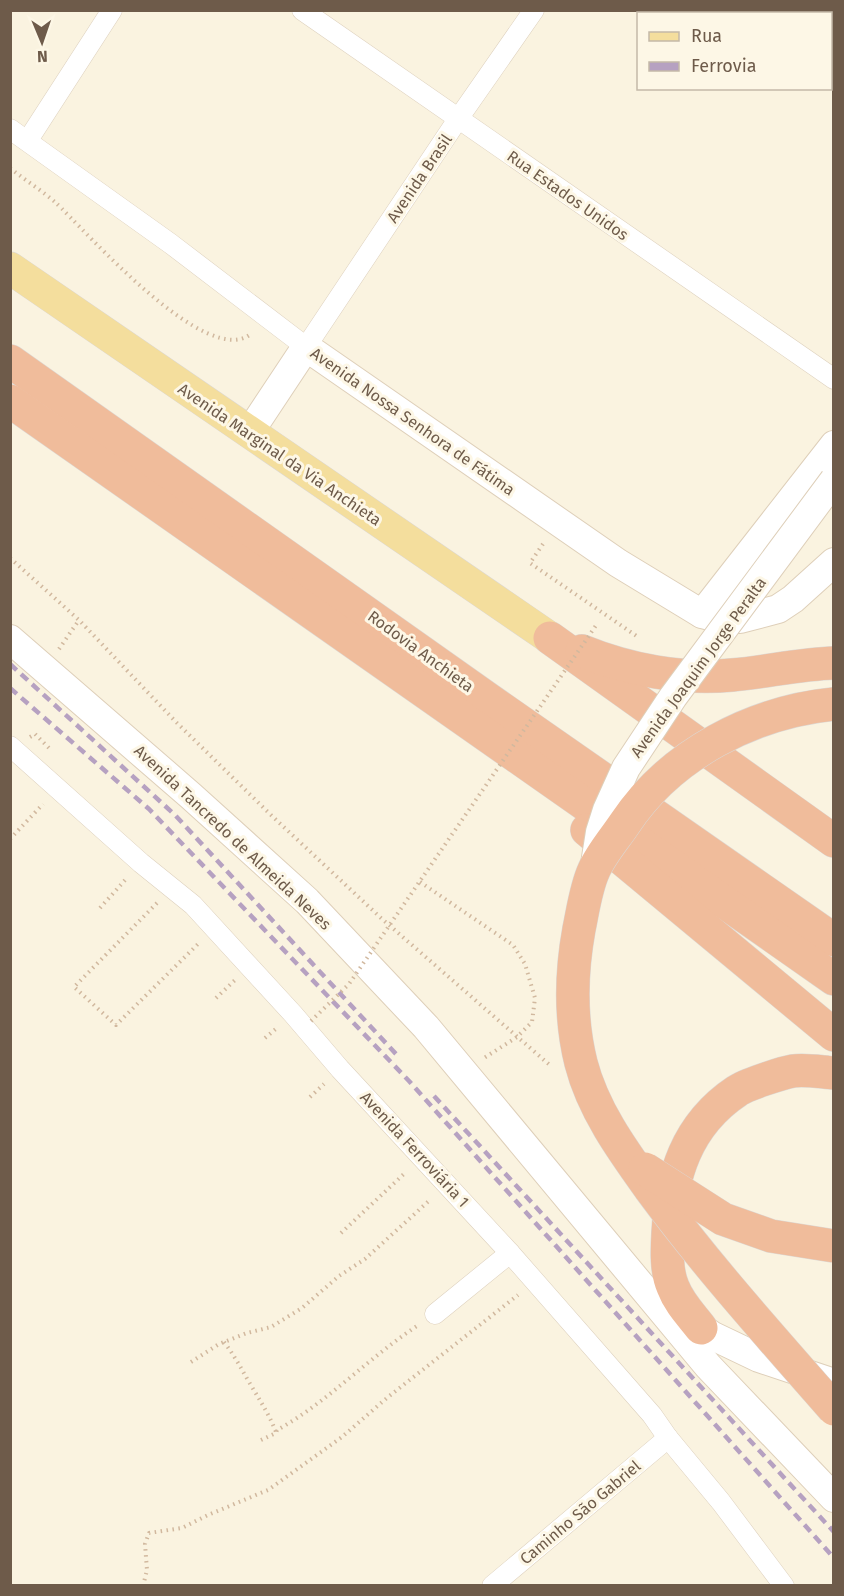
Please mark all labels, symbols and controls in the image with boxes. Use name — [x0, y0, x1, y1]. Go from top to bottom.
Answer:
north arrow — [12, 12, 72, 72]
legend — [637, 12, 832, 90]
text: Rua — [691, 25, 722, 47]
text: N — [37, 47, 48, 66]
text: Ferrovia — [691, 55, 757, 77]
street label: Avenida Brasil — [383, 130, 456, 226]
street label: Rua Estados Unidos — [503, 146, 632, 244]
street label: Avenida Nossa Senhora de Fátima — [307, 343, 518, 499]
street label: Avenida Marginal da Via Anchieta — [175, 379, 385, 530]
street label: Avenida Joaquim Jorge Peralta — [627, 573, 770, 761]
street label: Rodovia Anchieta — [364, 607, 477, 696]
street label: Avenida Tancredo de Almeida Neves — [130, 741, 335, 934]
street label: Avenida Ferroviária 1 — [356, 1088, 473, 1211]
street label: Caminho São Gabriel — [516, 1456, 645, 1568]

